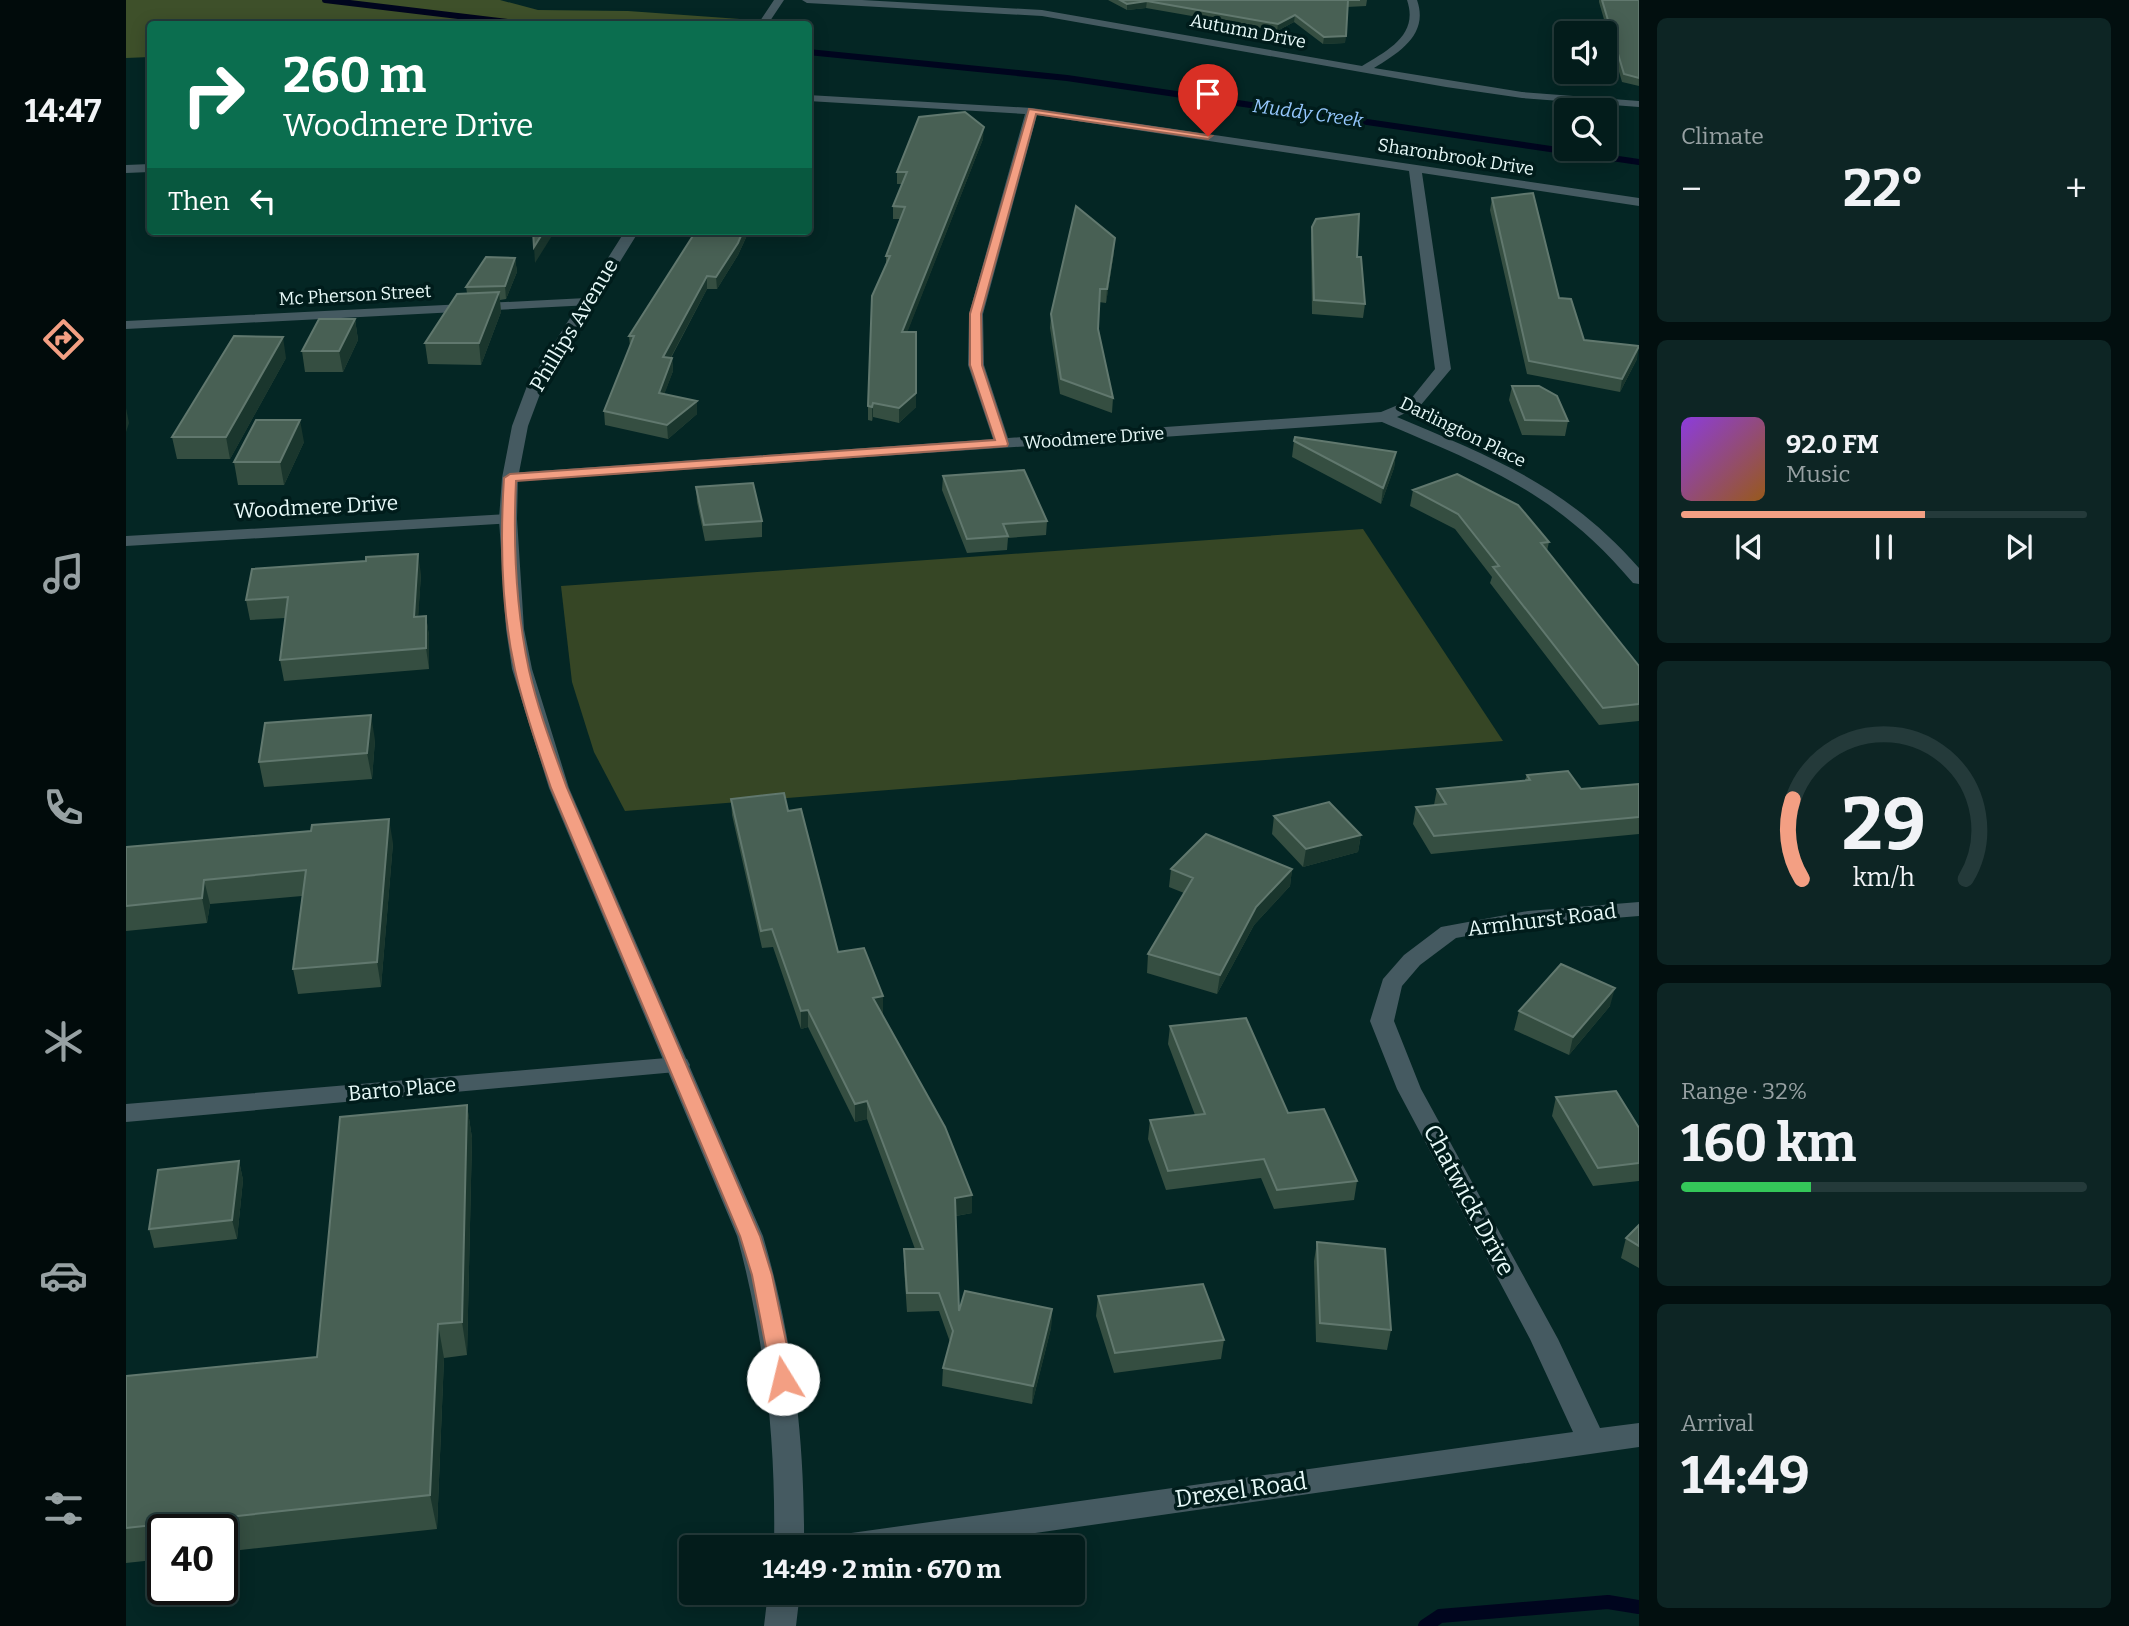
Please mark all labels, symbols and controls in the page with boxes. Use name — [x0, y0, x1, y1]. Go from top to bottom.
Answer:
street label: Autumn Drive — [1188, 9, 1308, 53]
map controls — [1554, 21, 1617, 161]
button: sound — [1554, 21, 1617, 84]
text: 260 m — [283, 46, 426, 105]
icon: right — [168, 49, 259, 140]
pin — [1178, 64, 1238, 136]
icon: arrive — [1189, 75, 1227, 113]
text: 14:47 — [24, 92, 102, 130]
water label: Muddy Creek — [1251, 94, 1365, 132]
button: search — [1554, 98, 1617, 161]
text: Woodmere Drive — [283, 106, 533, 144]
text: Climate — [1681, 122, 1764, 150]
street label: Sharonbrook Drive — [1376, 134, 1536, 180]
text: 22° — [1843, 157, 1924, 220]
text: − — [1681, 166, 1702, 212]
text: + — [2065, 166, 2087, 212]
icon: left — [244, 182, 282, 220]
text: Then — [168, 186, 230, 217]
street label: Phillips Avenue — [524, 254, 624, 396]
street label: Mc Pherson Street — [278, 280, 432, 310]
icon: directions — [39, 315, 88, 364]
street label: Darlington Place — [1396, 392, 1530, 472]
street label: Woodmere Drive — [1023, 422, 1165, 454]
text: 92.0 FM — [1786, 429, 1879, 460]
text: Music — [1786, 460, 1850, 488]
street label: Woodmere Drive — [233, 490, 399, 524]
icon: previous — [1730, 528, 1768, 566]
icon: pause — [1865, 528, 1903, 566]
icon: next — [2000, 528, 2038, 566]
icon: music — [39, 549, 88, 598]
text: 29 — [1842, 781, 1926, 868]
icon: phone — [39, 783, 88, 832]
text: km/h — [1853, 863, 1915, 893]
street label: Armhurst Road — [1466, 898, 1618, 942]
icon: climate — [39, 1017, 88, 1066]
street label: Barto Place — [347, 1071, 457, 1107]
text: Range · 32% — [1681, 1077, 1807, 1105]
text: 160 km — [1681, 1112, 1856, 1175]
street label: Chatwick Drive — [1417, 1120, 1521, 1280]
icon: car — [39, 1251, 88, 1300]
position arrow — [746, 1342, 820, 1416]
text: Arrival — [1681, 1409, 1754, 1437]
text: 14:49 — [1681, 1444, 1810, 1507]
street label: Drexel Road — [1173, 1467, 1309, 1513]
icon: filters — [39, 1484, 88, 1533]
speed limit sign: 40 — [147, 1514, 238, 1605]
text: 14:49 · 2 min · 670 m — [763, 1554, 1001, 1585]

